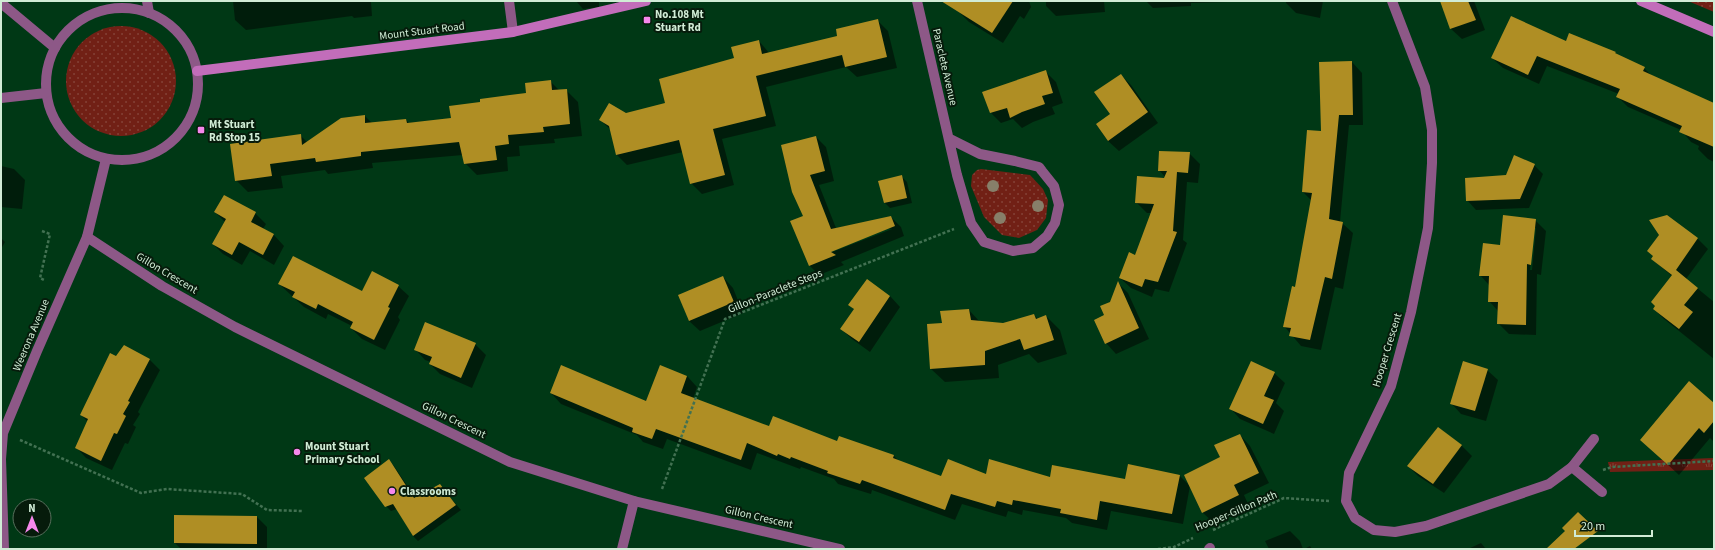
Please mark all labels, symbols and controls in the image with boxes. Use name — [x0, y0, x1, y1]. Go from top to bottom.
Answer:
place label: No.108 Mt Stuart Rd — [655, 7, 705, 35]
marker: No.108 Mt Stuart Rd — [642, 15, 652, 25]
street label: Mount Stuart Road — [378, 18, 466, 44]
street label: Paraclete Avenue — [929, 27, 961, 108]
place label: Mt Stuart Rd Stop 15 — [209, 117, 260, 145]
marker: Mt Stuart Rd Stop 15 — [196, 125, 206, 135]
street label: Gillon Crescent — [133, 249, 201, 297]
street label: Gillon-Paraclete Steps — [726, 265, 825, 317]
street label: Weerona Avenue — [9, 296, 53, 373]
street label: Hooper Crescent — [1369, 311, 1405, 389]
street label: Gillon Crescent — [420, 398, 489, 442]
place label: Mount Stuart Primary School — [305, 439, 380, 467]
marker: Mount Stuart Primary School — [292, 447, 302, 457]
place label: Classrooms — [400, 484, 456, 499]
marker: Classrooms — [387, 486, 397, 496]
street label: Hooper-Gillon Path — [1193, 487, 1279, 535]
north arrow — [12, 498, 52, 538]
text: N — [28, 501, 36, 516]
street label: Gillon Crescent — [724, 502, 795, 532]
scale bar — [1575, 512, 1652, 538]
text: 20 m — [1581, 518, 1605, 535]

